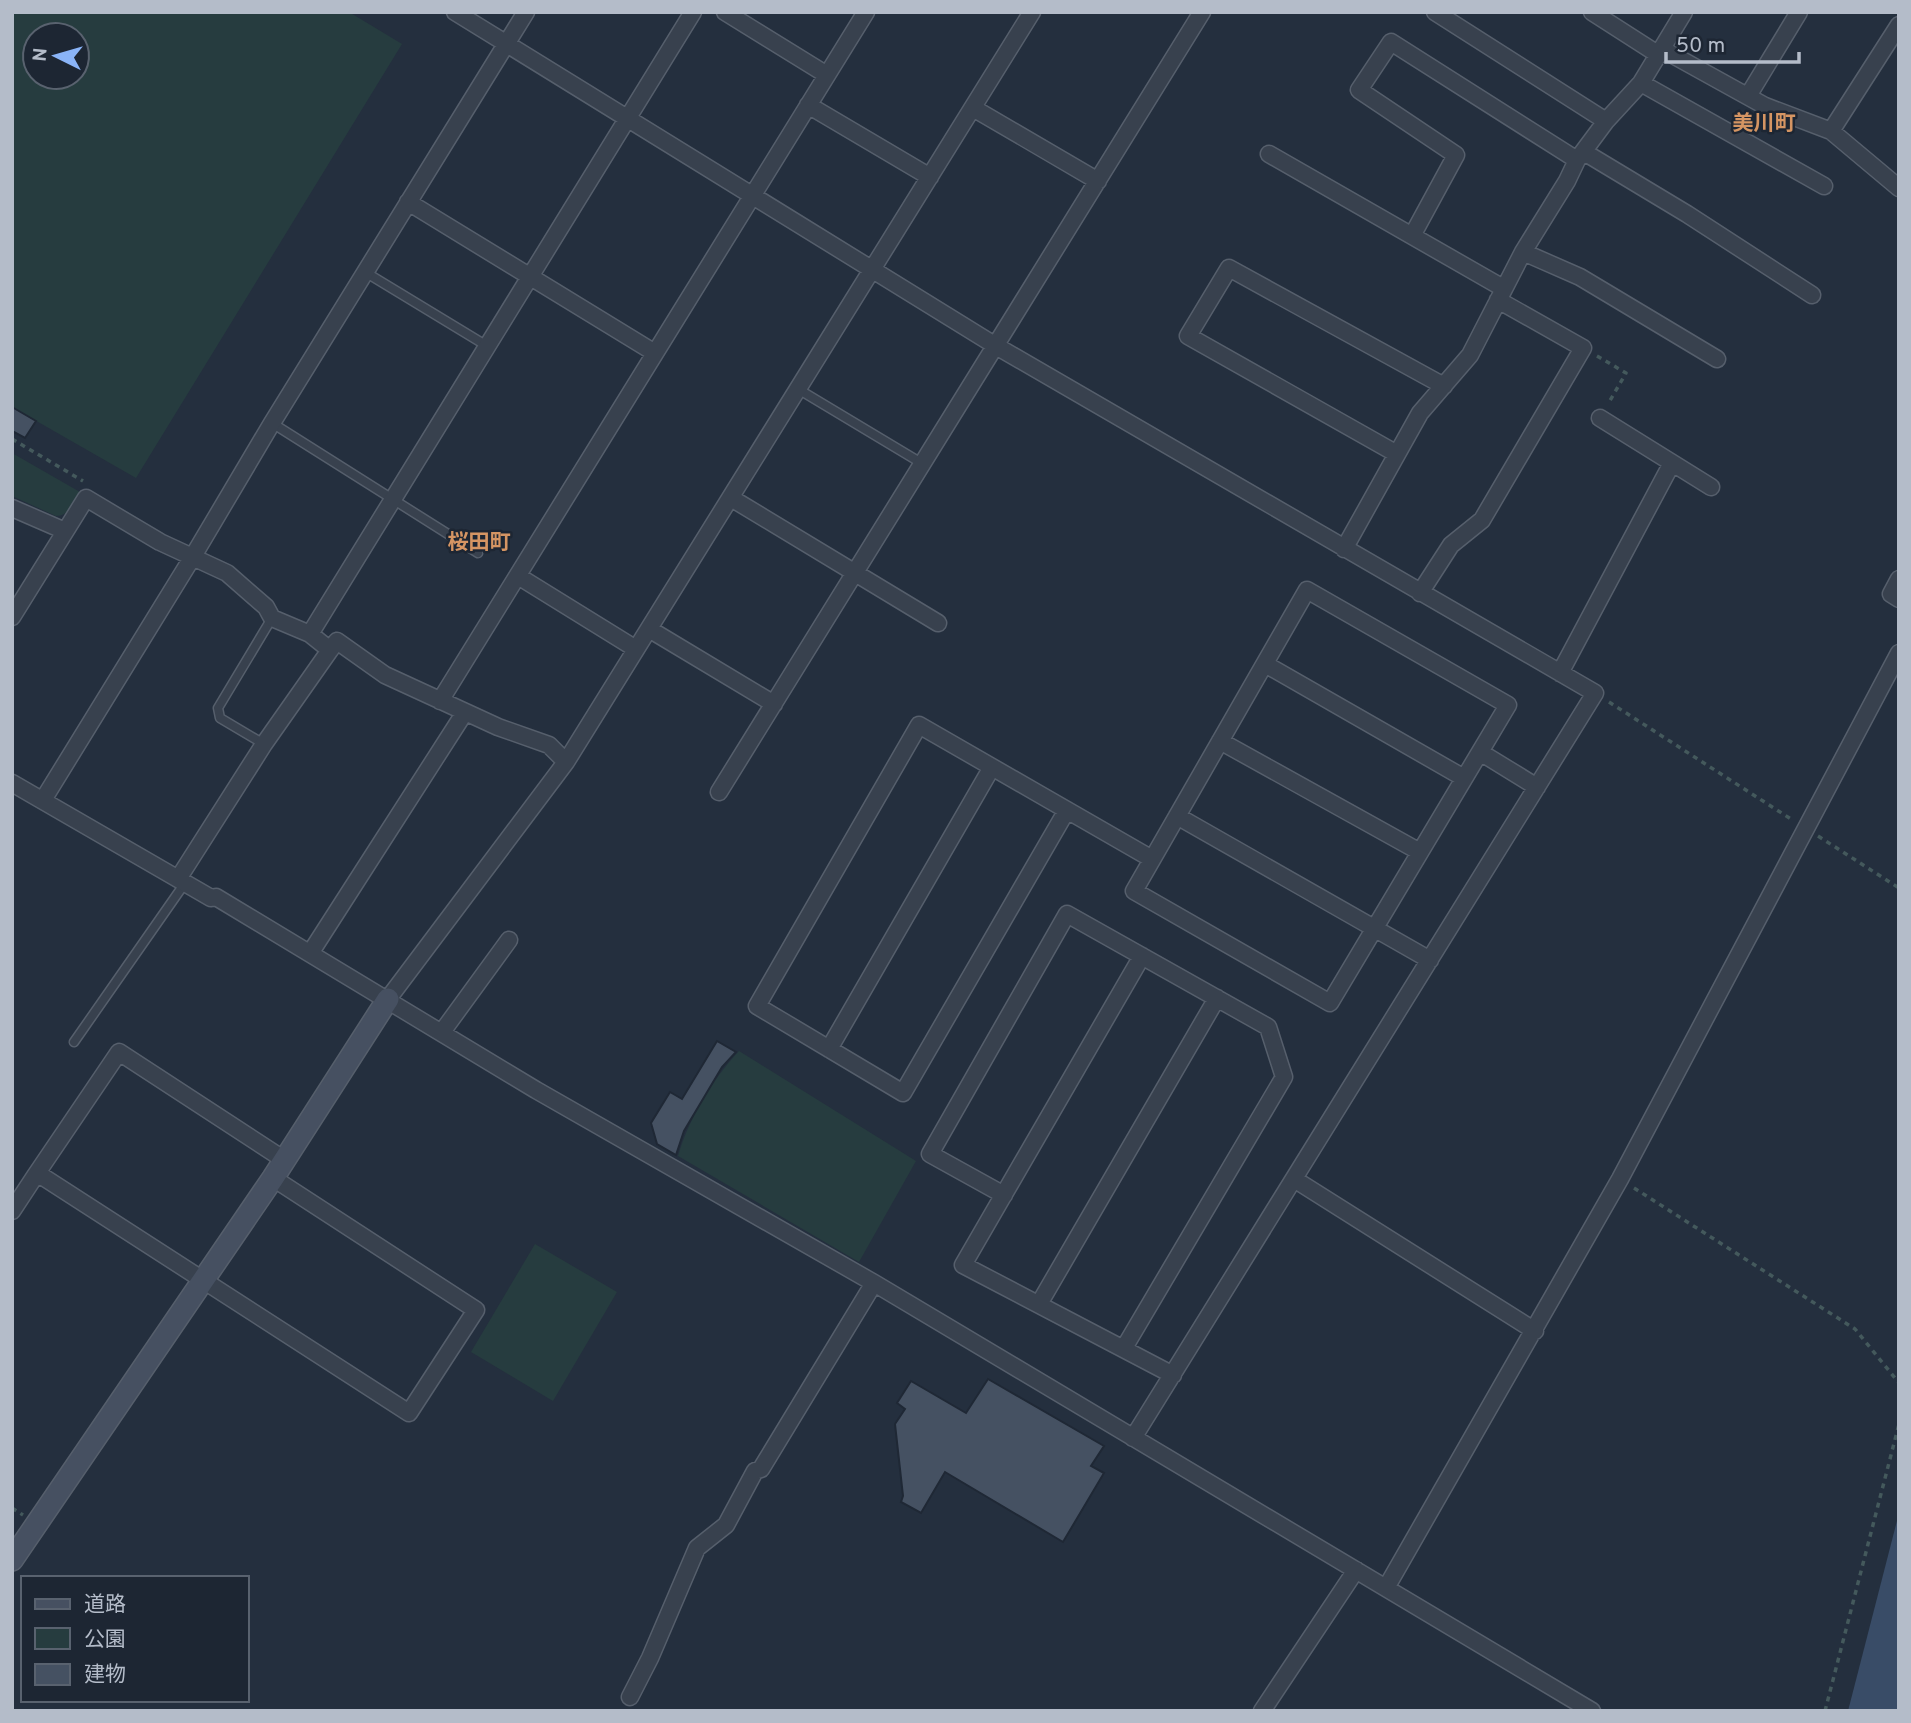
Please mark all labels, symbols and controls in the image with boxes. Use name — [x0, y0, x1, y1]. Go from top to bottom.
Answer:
north arrow — [21, 21, 91, 91]
scale bar — [1666, 21, 1799, 65]
text: 50 m — [1676, 33, 1725, 60]
text: N — [29, 47, 54, 63]
district label: 美川町 — [1733, 111, 1796, 138]
district label: 桜田町 — [448, 530, 511, 557]
legend — [21, 1576, 248, 1702]
text: 道路 — [84, 1592, 126, 1619]
text: 公園 — [84, 1627, 126, 1654]
text: 建物 — [84, 1662, 126, 1689]

